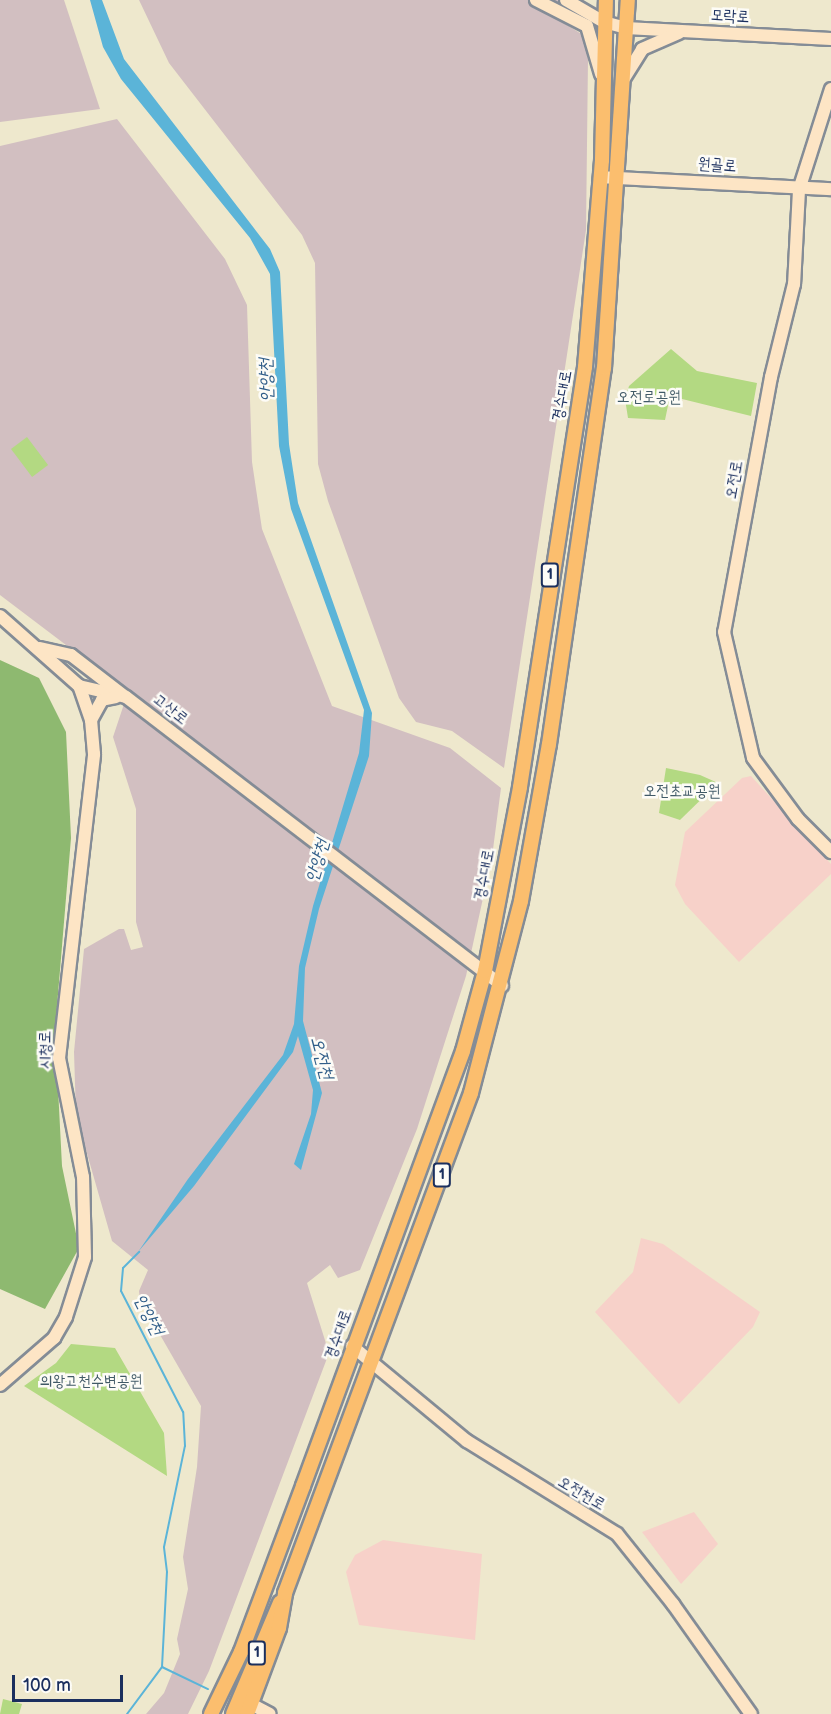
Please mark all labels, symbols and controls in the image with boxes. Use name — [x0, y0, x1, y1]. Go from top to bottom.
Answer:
street label: 모락로 — [710, 6, 750, 28]
street label: 원골로 — [697, 155, 737, 177]
water label: 안양천 — [255, 358, 279, 402]
street label: 경수대로 — [549, 369, 577, 423]
park label: 오전로공원 — [617, 388, 681, 408]
street label: 오전로 — [722, 459, 748, 501]
road number: 1 — [540, 563, 560, 587]
street label: 고산로 — [149, 691, 191, 729]
park label: 오전초교공원 — [643, 782, 721, 802]
water label: 안양천 — [302, 837, 334, 885]
street label: 경수대로 — [471, 848, 499, 902]
street label: 시청로 — [36, 1031, 56, 1069]
water label: 오전천 — [305, 1034, 337, 1082]
road number: 1 — [432, 1163, 452, 1187]
water label: 안양천 — [129, 1291, 167, 1339]
street label: 경수대로 — [321, 1308, 357, 1362]
park label: 의왕고천수변공원 — [40, 1372, 142, 1392]
street label: 오전천로 — [554, 1473, 608, 1515]
road number: 1 — [246, 1641, 268, 1665]
scale bar — [15, 1663, 126, 1701]
text: 100 m — [23, 1675, 71, 1696]

